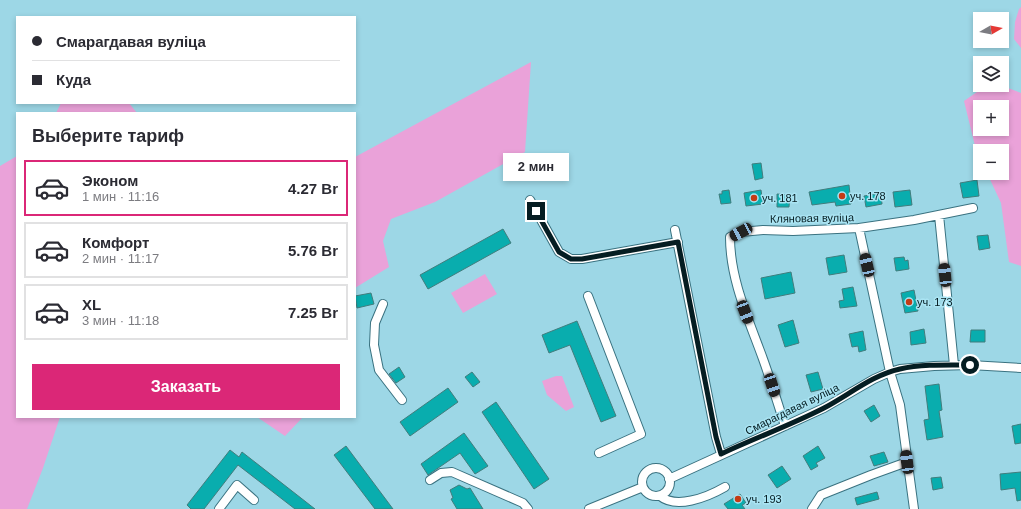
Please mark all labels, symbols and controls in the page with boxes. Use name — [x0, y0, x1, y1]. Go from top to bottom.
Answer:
north arrow — [973, 12, 1009, 48]
map controls — [973, 12, 1009, 180]
text: Смарагдавая вуліца — [56, 33, 206, 50]
button: layers — [973, 56, 1009, 92]
text: Куда — [56, 71, 91, 88]
button: + — [973, 100, 1009, 136]
text: Выберите тариф — [32, 126, 184, 146]
button: − — [973, 144, 1009, 180]
callout: 2 мин — [503, 153, 569, 181]
text: 2 мин — [518, 159, 554, 174]
icon: car — [34, 170, 70, 206]
text: Эконом — [82, 172, 138, 189]
text: 4.27 Br — [288, 180, 338, 197]
text: 1 мин · 11:16 — [82, 189, 159, 204]
place label: уч. 178 — [850, 190, 886, 202]
marker: уч. 178 — [837, 191, 847, 201]
place label: уч. 181 — [762, 192, 798, 204]
marker: уч. 181 — [749, 193, 759, 203]
route end — [527, 202, 545, 220]
street label: Кляновая вуліца — [770, 211, 855, 225]
car — [728, 221, 754, 243]
icon: car — [34, 232, 70, 268]
text: Комфорт — [82, 234, 149, 251]
text: 5.76 Br — [288, 242, 338, 259]
text: 2 мин · 11:17 — [82, 251, 159, 266]
car — [858, 252, 876, 278]
car — [938, 262, 952, 288]
icon: car — [34, 294, 70, 330]
text: XL — [82, 296, 101, 313]
place label: уч. 173 — [917, 296, 953, 308]
marker: уч. 173 — [904, 297, 914, 307]
car — [735, 299, 755, 325]
text: 7.25 Br — [288, 304, 338, 321]
text: 3 мин · 11:18 — [82, 313, 159, 328]
route start — [961, 356, 979, 374]
button: Заказать — [32, 364, 340, 410]
car — [763, 372, 781, 398]
street label: Смарагдавая вуліца — [743, 381, 842, 437]
car — [900, 449, 914, 475]
place label: уч. 193 — [746, 493, 782, 505]
marker: уч. 193 — [733, 494, 743, 504]

